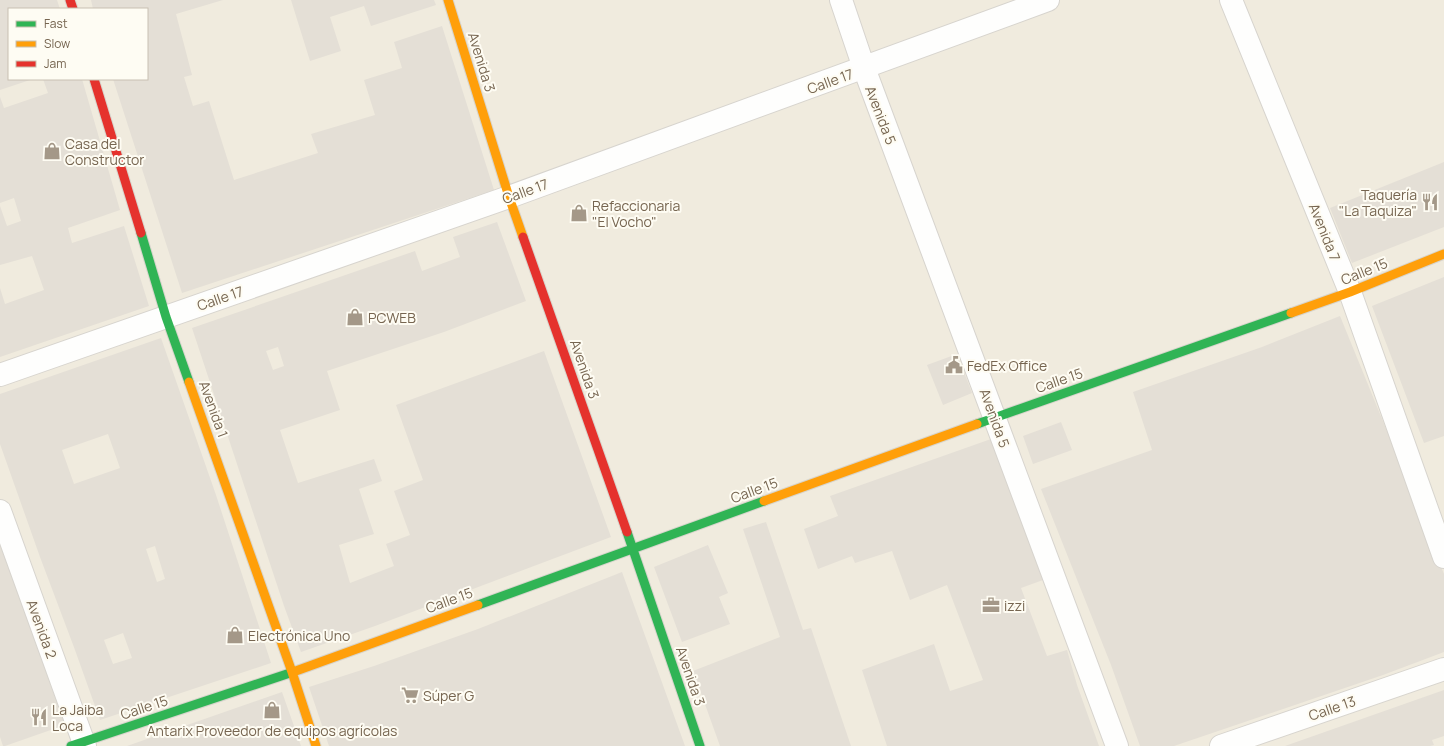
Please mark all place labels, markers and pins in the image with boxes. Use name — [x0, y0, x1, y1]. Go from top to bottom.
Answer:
place label: Casa del Constructor — [65, 134, 144, 169]
shop icon: Casa del Constructor — [42, 141, 62, 161]
place label: Taquería "La Taquiza" — [1339, 185, 1417, 220]
restaurant icon: Taquería "La Taquiza" — [1420, 192, 1440, 212]
place label: Refaccionaria "El Vocho" — [592, 196, 680, 231]
shop icon: Refaccionaria "El Vocho" — [569, 203, 589, 223]
shop icon: PCWEB — [345, 307, 365, 327]
place label: PCWEB — [368, 308, 416, 327]
public building icon: FedEx Office — [944, 355, 964, 375]
place label: FedEx Office — [967, 356, 1047, 375]
office icon: izzi — [981, 595, 1001, 615]
place label: izzi — [1004, 596, 1025, 615]
shop icon: Electrónica Uno — [225, 625, 245, 645]
place label: Electrónica Uno — [248, 626, 350, 645]
supermarket icon: Súper G — [400, 685, 420, 705]
place label: Súper G — [423, 686, 474, 705]
place label: La Jaiba Loca — [52, 700, 103, 735]
shop icon: Antarix Proveedor de equipos agrícolas — [262, 700, 282, 720]
restaurant icon: La Jaiba Loca — [29, 707, 49, 727]
place label: Antarix Proveedor de equipos agrícolas — [147, 721, 397, 740]

